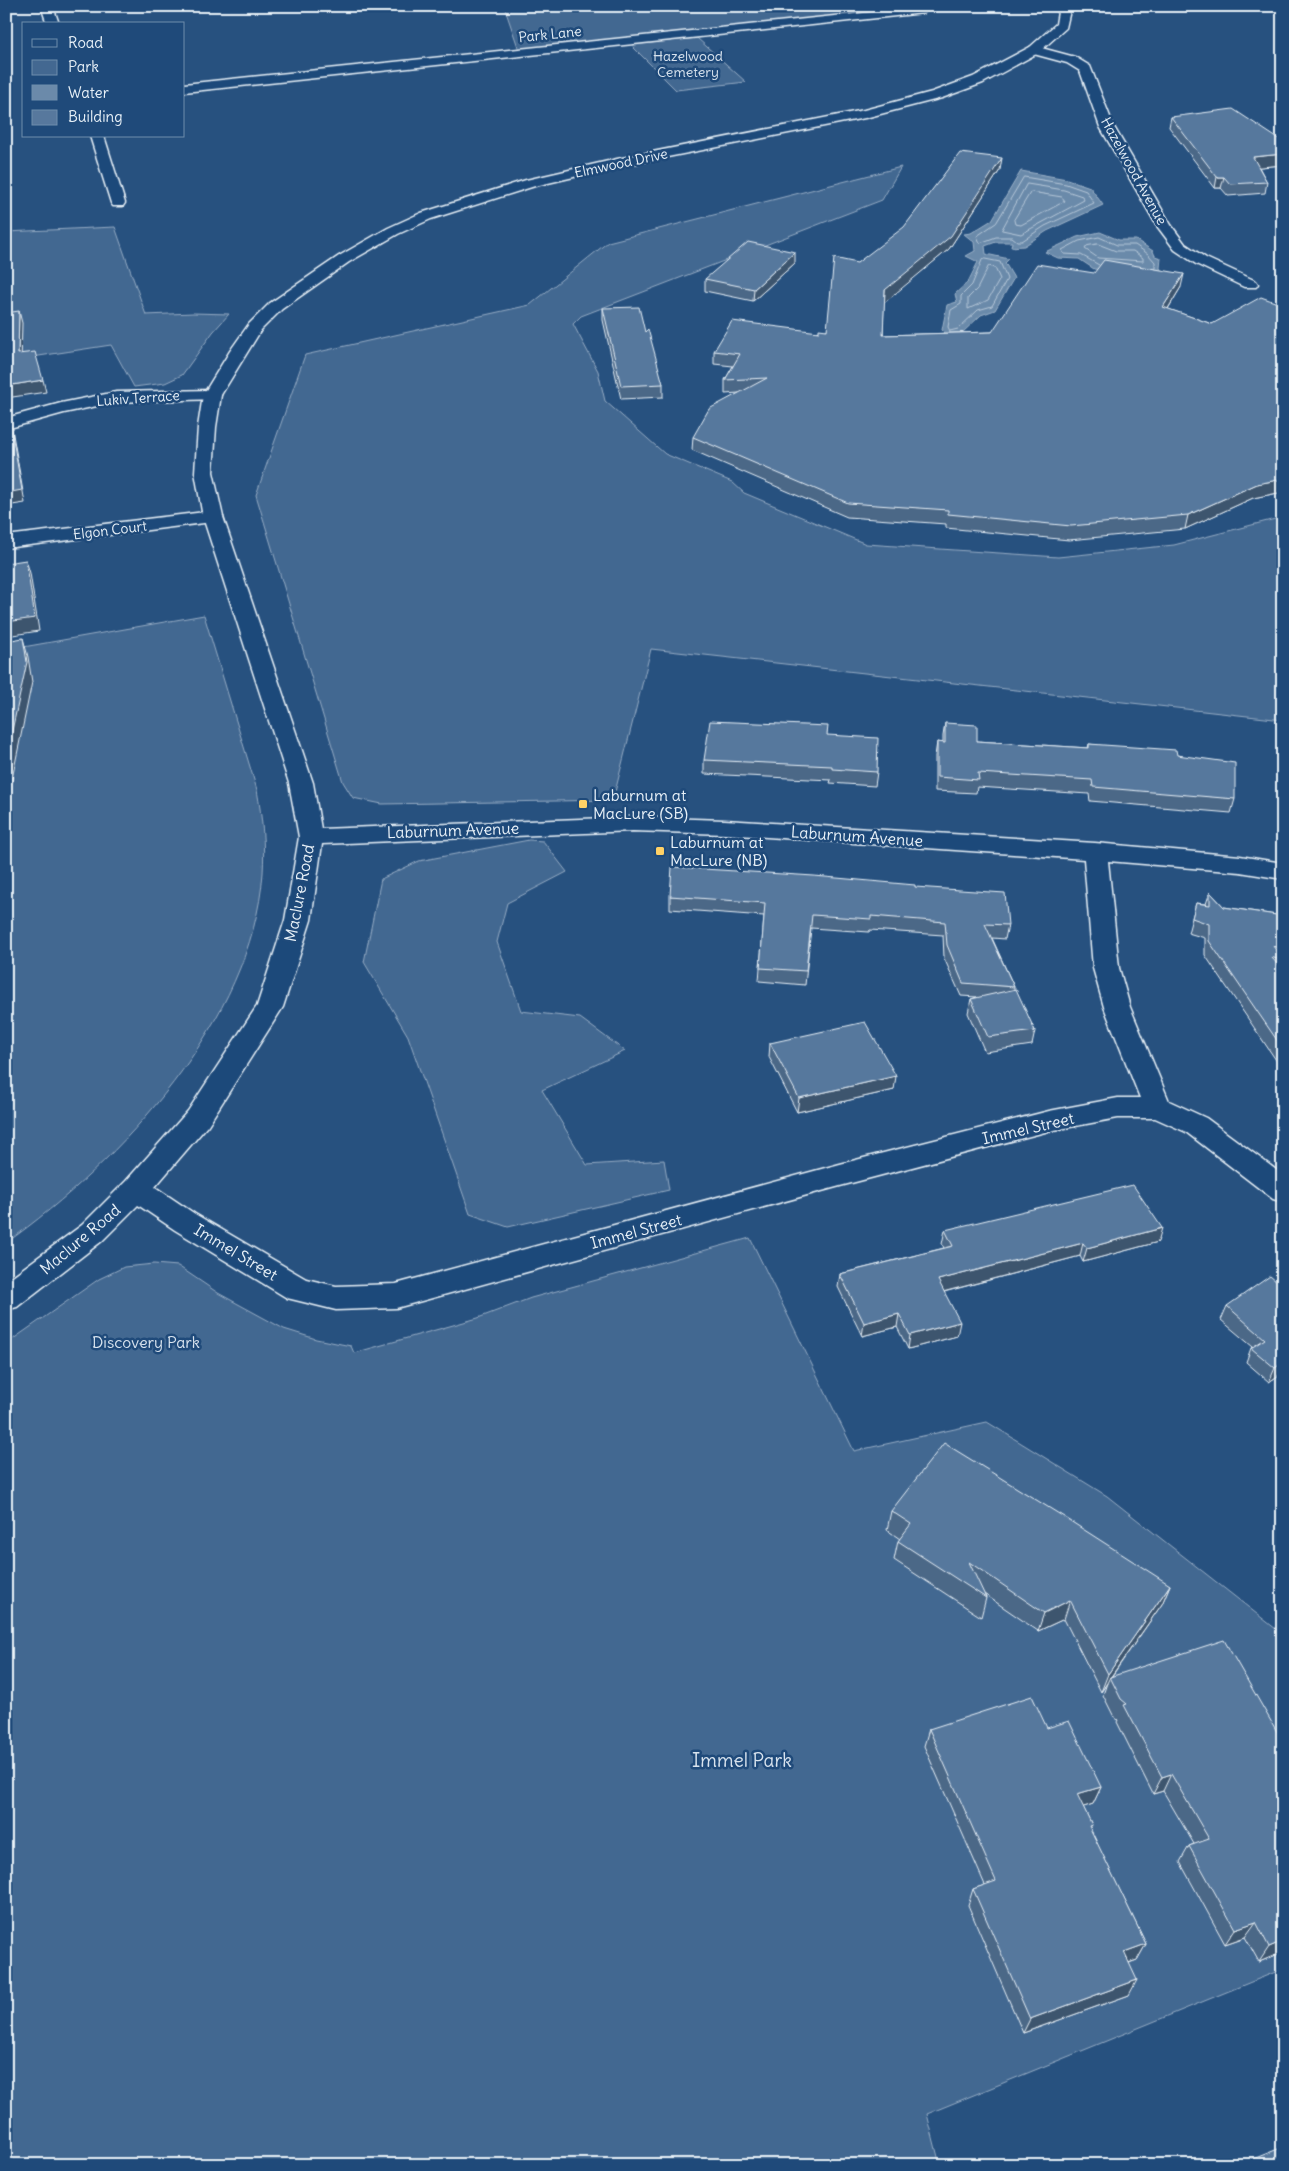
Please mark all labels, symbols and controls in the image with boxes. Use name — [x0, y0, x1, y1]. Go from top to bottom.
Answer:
legend — [22, 22, 185, 138]
street label: Park Lane — [518, 22, 582, 46]
text: Road — [68, 33, 103, 52]
park label: Hazelwood Cemetery — [653, 47, 723, 81]
text: Park — [68, 57, 99, 76]
text: Water — [68, 83, 109, 102]
text: Building — [68, 107, 123, 126]
street label: Hazelwood Avenue — [1097, 114, 1171, 228]
street label: Elmwood Drive — [573, 144, 669, 182]
street label: Lukiv Terrace — [96, 386, 180, 410]
street label: Elgon Court — [72, 517, 148, 543]
place label: Laburnum at MacLure (SB) — [593, 785, 688, 823]
marker: Laburnum at MacLure (SB) — [577, 798, 589, 810]
street label: Laburnum Avenue — [386, 818, 520, 842]
street label: Laburnum Avenue — [790, 821, 924, 851]
place label: Laburnum at MacLure (NB) — [670, 832, 767, 870]
street label: Maclure Road — [280, 843, 318, 943]
marker: Laburnum at MacLure (NB) — [654, 845, 666, 857]
street label: Immel Street — [980, 1108, 1076, 1148]
street label: Maclure Road — [36, 1200, 124, 1278]
street label: Immel Street — [588, 1209, 684, 1253]
street label: Immel Street — [191, 1219, 282, 1285]
park label: Discovery Park — [92, 1332, 200, 1352]
park label: Immel Park — [692, 1748, 792, 1772]

